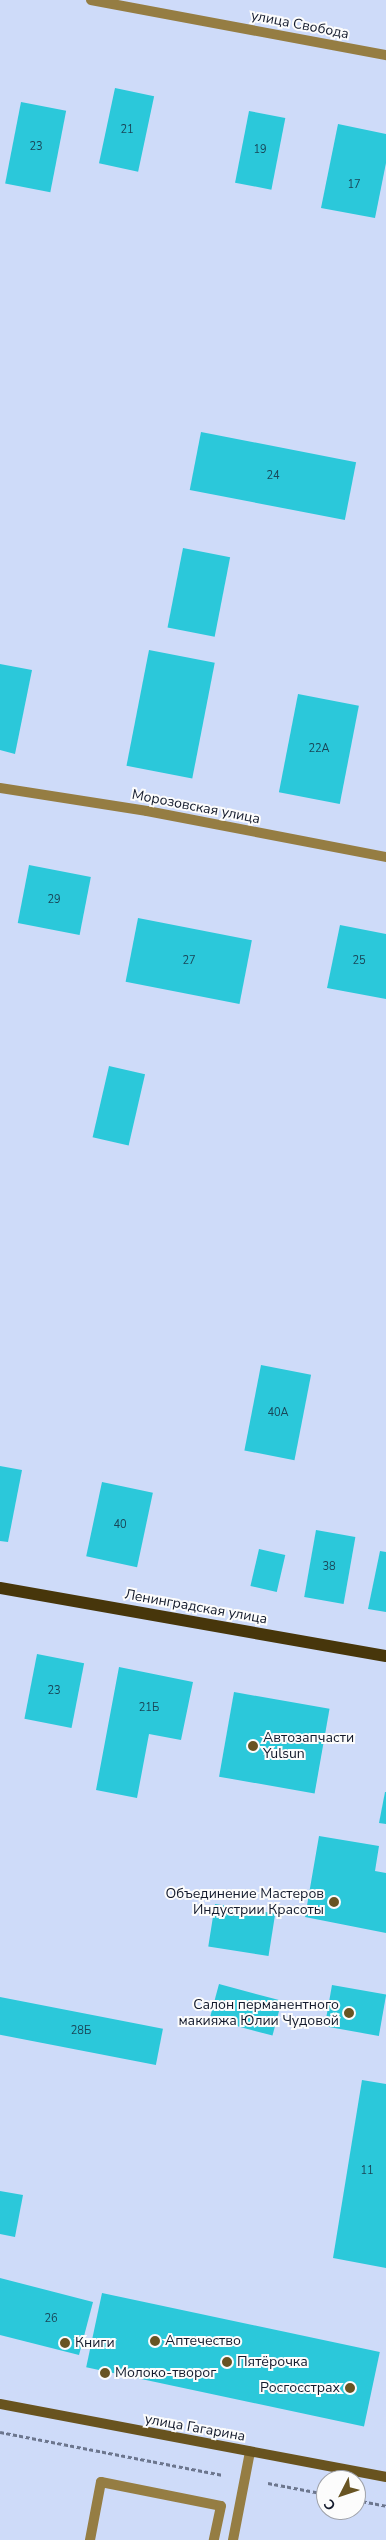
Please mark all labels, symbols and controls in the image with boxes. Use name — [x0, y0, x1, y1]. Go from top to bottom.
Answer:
street label: улица Свобода — [250, 7, 350, 43]
house number: 21 — [120, 123, 134, 137]
house number: 23 — [29, 140, 43, 154]
house number: 19 — [253, 143, 267, 157]
house number: 17 — [347, 178, 361, 192]
house number: 24 — [266, 469, 280, 483]
house number: 22А — [308, 742, 330, 756]
street label: Морозовская улица — [130, 786, 262, 828]
house number: 29 — [47, 893, 61, 907]
house number: 27 — [182, 954, 196, 968]
house number: 25 — [352, 954, 366, 968]
house number: 40А — [267, 1406, 289, 1420]
house number: 40 — [113, 1518, 127, 1532]
house number: 38 — [322, 1560, 336, 1574]
street label: Ленинградская улица — [123, 1586, 269, 1628]
house number: 23 — [47, 1684, 61, 1698]
house number: 21Б — [139, 1701, 159, 1715]
place label: Автозапчасти Yulsun — [263, 1730, 354, 1762]
marker: Автозапчасти Yulsun — [247, 1740, 259, 1752]
place label: Объединение Мастеров Индустрии Красоты — [166, 1886, 324, 1918]
marker: Объединение Мастеров Индустрии Красоты — [328, 1896, 340, 1908]
place label: Салон перманентного макияжа Юлии Чудовой — [178, 1997, 339, 2030]
marker: Салон перманентного макияжа Юлии Чудовой — [343, 2007, 355, 2019]
house number: 28Б — [71, 2024, 91, 2038]
house number: 11 — [360, 2164, 374, 2178]
house number: 26 — [44, 2312, 58, 2326]
place label: Аптечество — [165, 2333, 241, 2349]
place label: Книги — [75, 2335, 115, 2351]
marker: Аптечество — [149, 2335, 161, 2347]
marker: Книги — [59, 2337, 71, 2349]
place label: Пятёрочка — [237, 2354, 308, 2370]
marker: Пятёрочка — [221, 2356, 233, 2368]
place label: Молоко-творог — [115, 2365, 216, 2381]
marker: Молоко-творог — [99, 2367, 111, 2379]
place label: Росгосстрах — [260, 2380, 340, 2396]
marker: Росгосстрах — [344, 2382, 356, 2394]
street label: улица Гагарина — [143, 2411, 247, 2445]
north arrow — [316, 2470, 366, 2520]
text: С — [320, 2495, 340, 2514]

